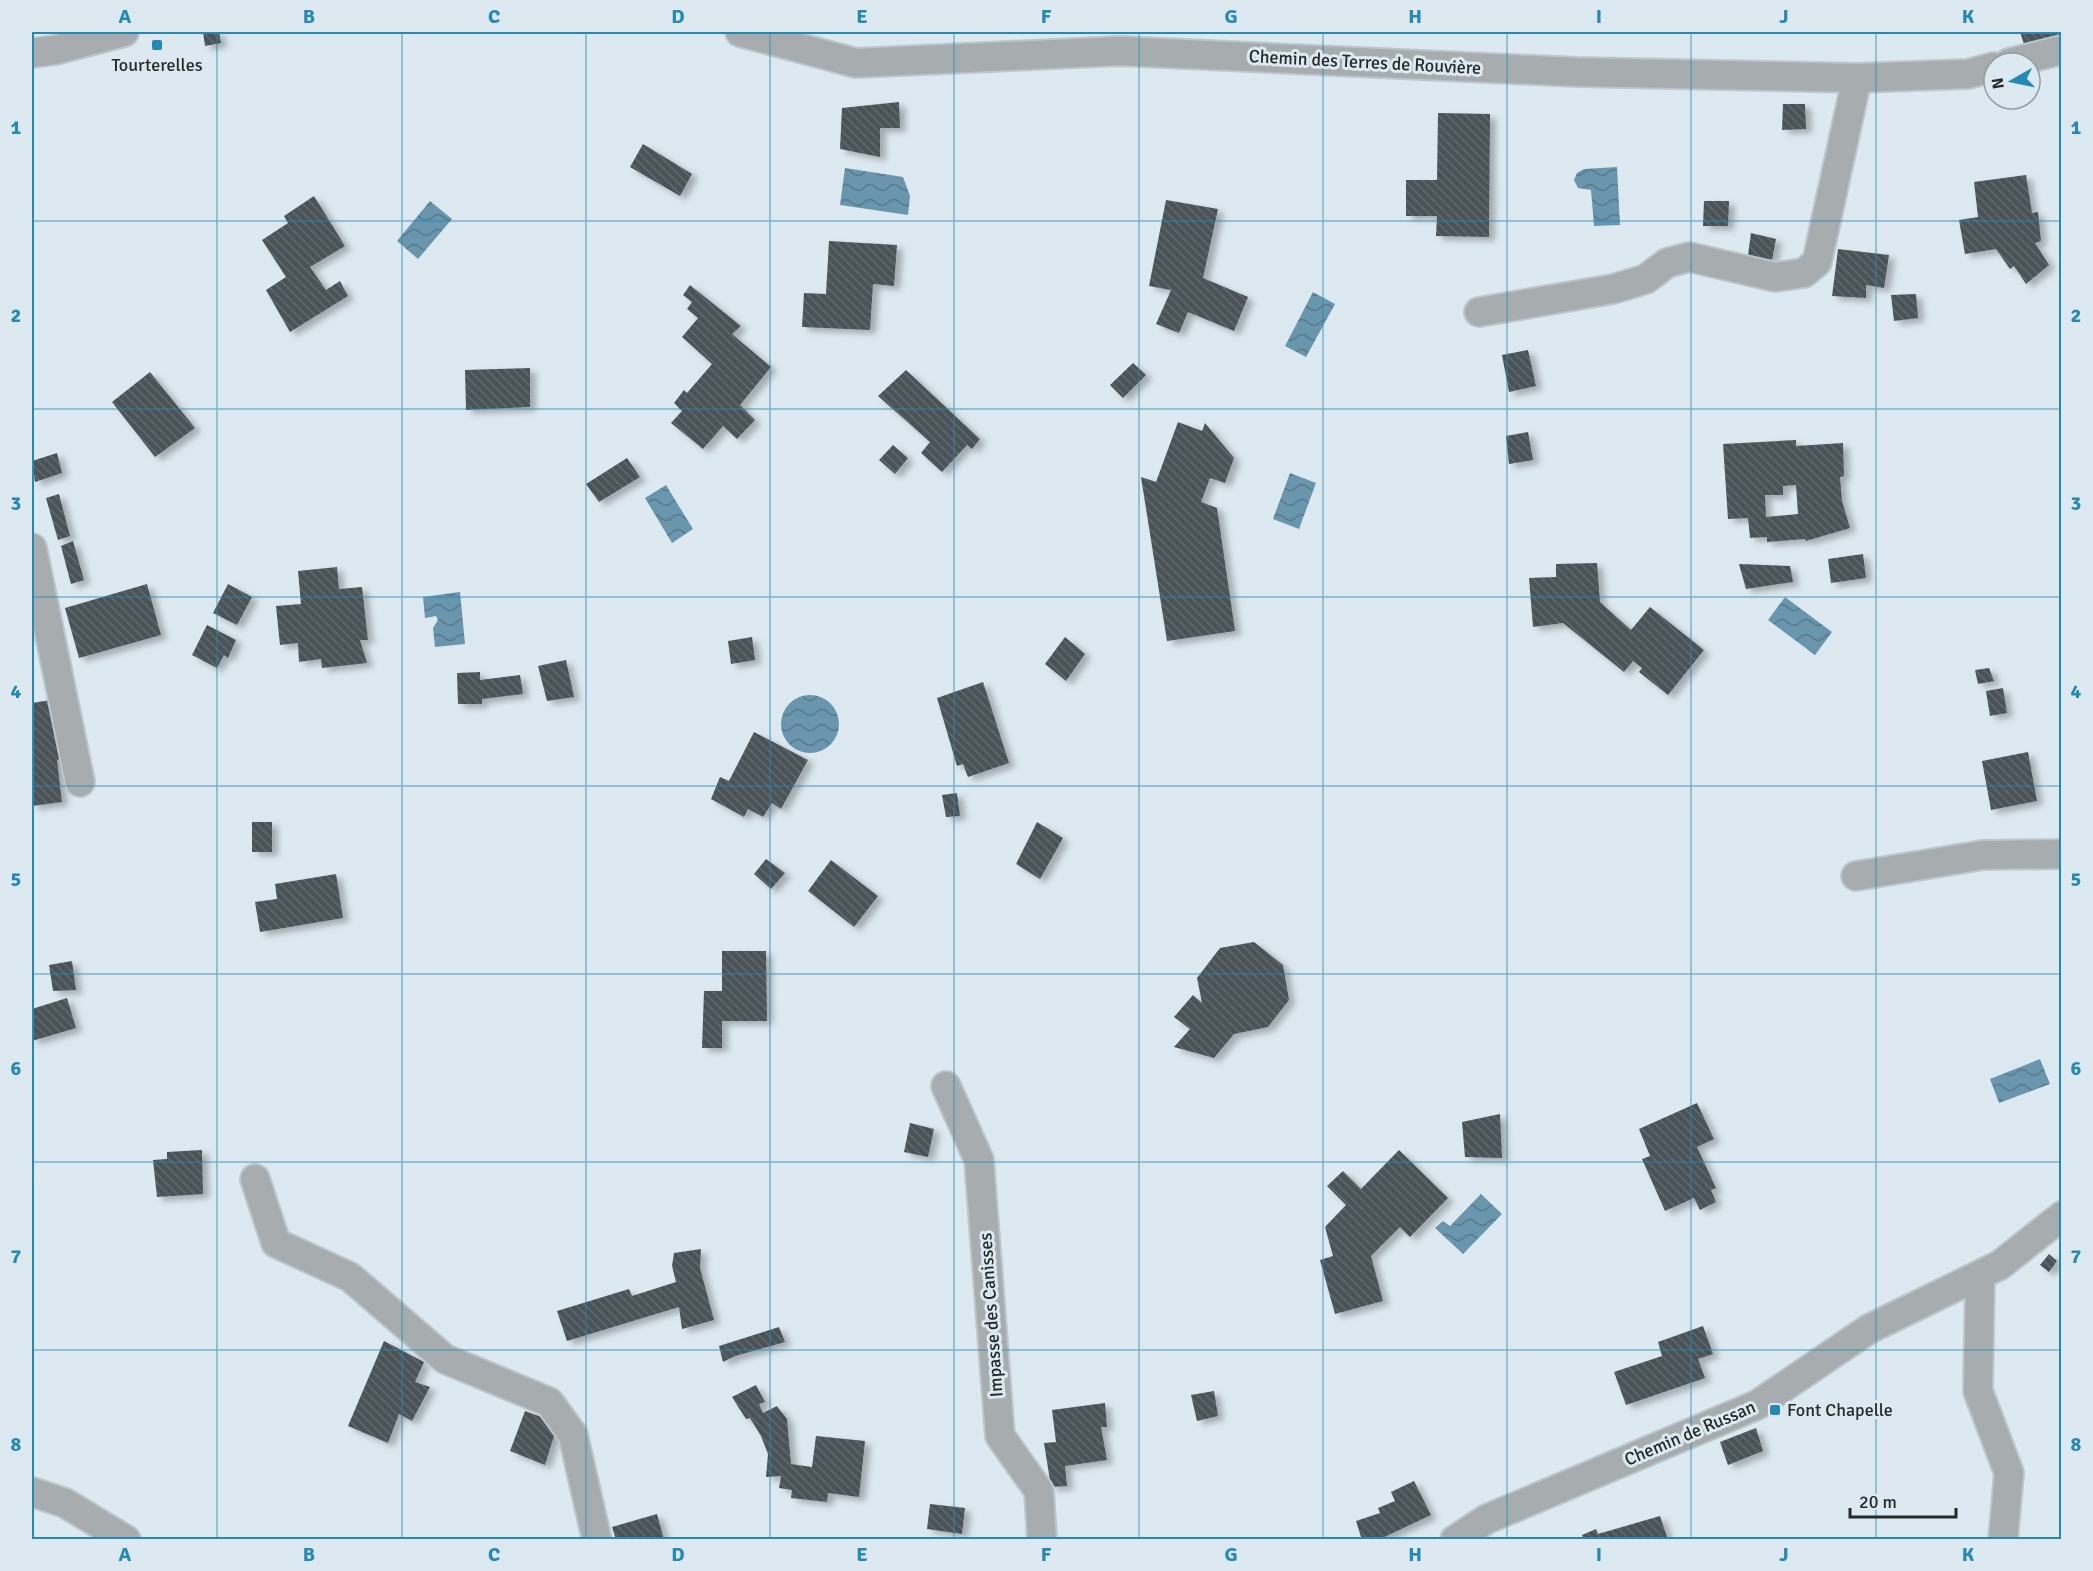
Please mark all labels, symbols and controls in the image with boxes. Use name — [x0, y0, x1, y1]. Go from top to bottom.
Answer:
text: A — [119, 4, 132, 29]
text: B — [303, 4, 315, 29]
text: C — [488, 4, 500, 29]
text: D — [671, 4, 685, 29]
text: E — [856, 4, 868, 29]
text: F — [1041, 4, 1052, 29]
text: G — [1224, 4, 1238, 29]
text: H — [1408, 4, 1422, 29]
text: I — [1596, 4, 1602, 29]
text: J — [1779, 4, 1789, 29]
text: K — [1962, 4, 1975, 29]
marker: Tourterelles — [150, 38, 164, 52]
street label: Chemin des Terres de Rouvière — [1248, 45, 1482, 79]
north arrow — [1982, 51, 2042, 111]
place label: Tourterelles — [111, 54, 203, 76]
text: N — [1987, 76, 2009, 90]
text: 1 — [11, 115, 22, 140]
text: 1 — [2071, 115, 2082, 140]
text: 2 — [11, 303, 21, 328]
text: 2 — [2071, 303, 2081, 328]
text: 3 — [11, 491, 21, 516]
text: 3 — [2071, 491, 2081, 516]
text: 4 — [11, 679, 22, 704]
text: 4 — [2071, 679, 2082, 704]
text: 5 — [11, 867, 21, 892]
text: 5 — [2071, 867, 2081, 892]
text: 6 — [11, 1056, 22, 1081]
text: 6 — [2071, 1056, 2082, 1081]
street label: Impasse des Canisses — [974, 1232, 1008, 1398]
text: 7 — [11, 1244, 22, 1269]
text: 7 — [2071, 1244, 2082, 1269]
street label: Chemin de Russan — [1621, 1395, 1759, 1471]
place label: Font Chapelle — [1787, 1399, 1893, 1421]
marker: Font Chapelle — [1768, 1403, 1782, 1417]
text: 8 — [11, 1432, 22, 1457]
text: 8 — [2071, 1432, 2082, 1457]
scale bar — [1850, 1481, 1956, 1519]
text: 20 m — [1859, 1491, 1897, 1513]
text: A — [119, 1542, 132, 1567]
text: B — [303, 1542, 315, 1567]
text: C — [488, 1542, 500, 1567]
text: D — [671, 1542, 685, 1567]
text: E — [856, 1542, 868, 1567]
text: F — [1041, 1542, 1052, 1567]
text: G — [1224, 1542, 1238, 1567]
text: H — [1408, 1542, 1422, 1567]
text: I — [1596, 1542, 1602, 1567]
text: J — [1779, 1542, 1789, 1567]
text: K — [1962, 1542, 1975, 1567]

